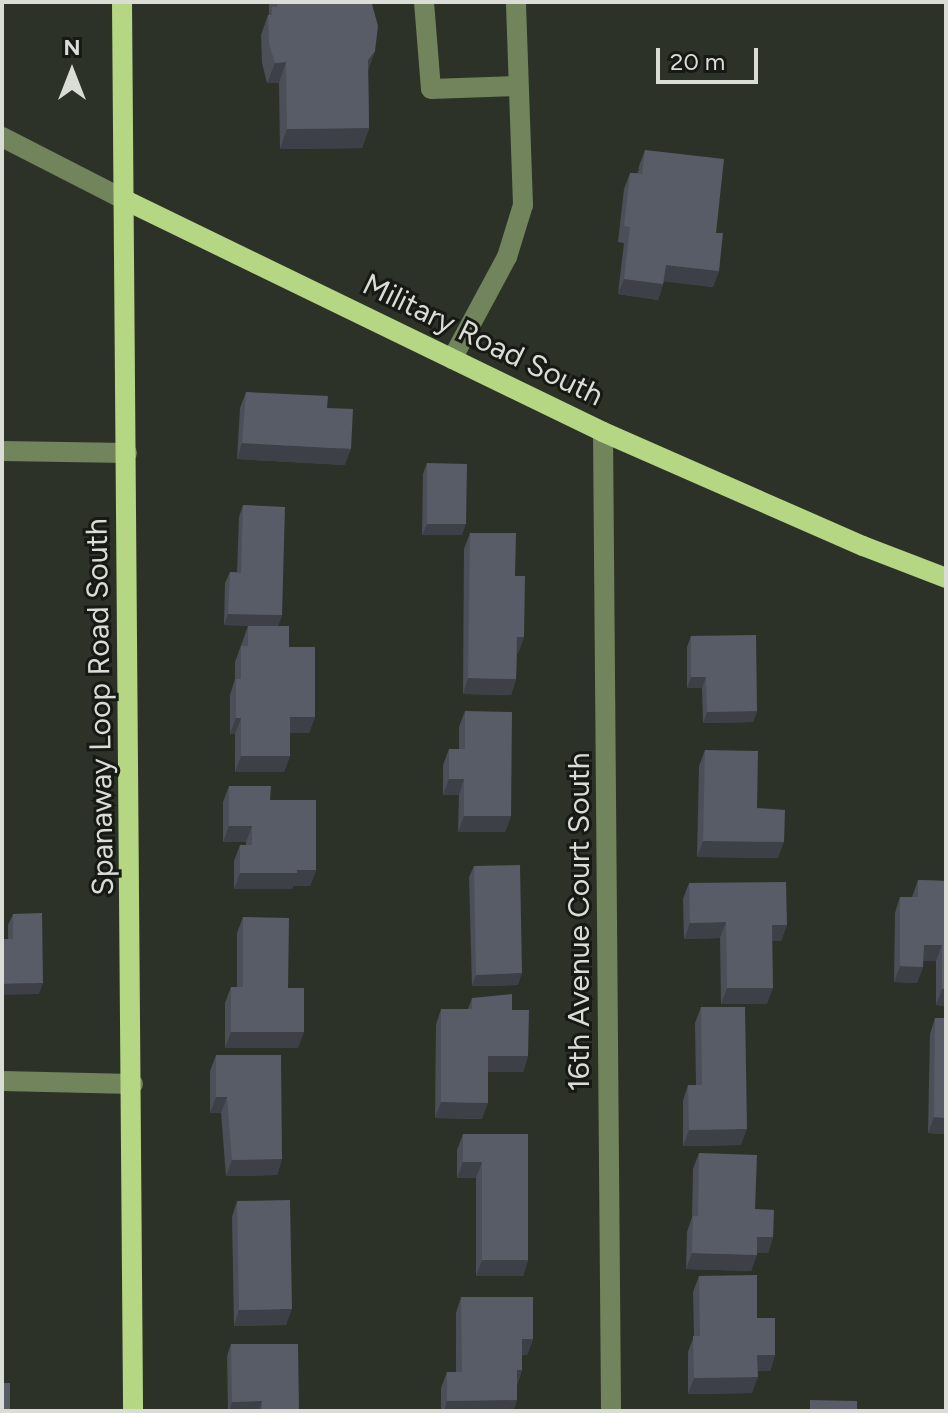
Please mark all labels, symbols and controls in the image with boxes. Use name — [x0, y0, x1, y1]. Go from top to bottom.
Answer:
north arrow — [32, 32, 112, 112]
scale bar — [660, 32, 762, 82]
text: N — [63, 34, 81, 61]
text: 20 m — [670, 47, 725, 76]
street label: Military Road South — [357, 266, 609, 414]
street label: Spanaway Loop Road South — [79, 518, 121, 896]
street label: 16th Avenue Court South — [561, 752, 597, 1092]

